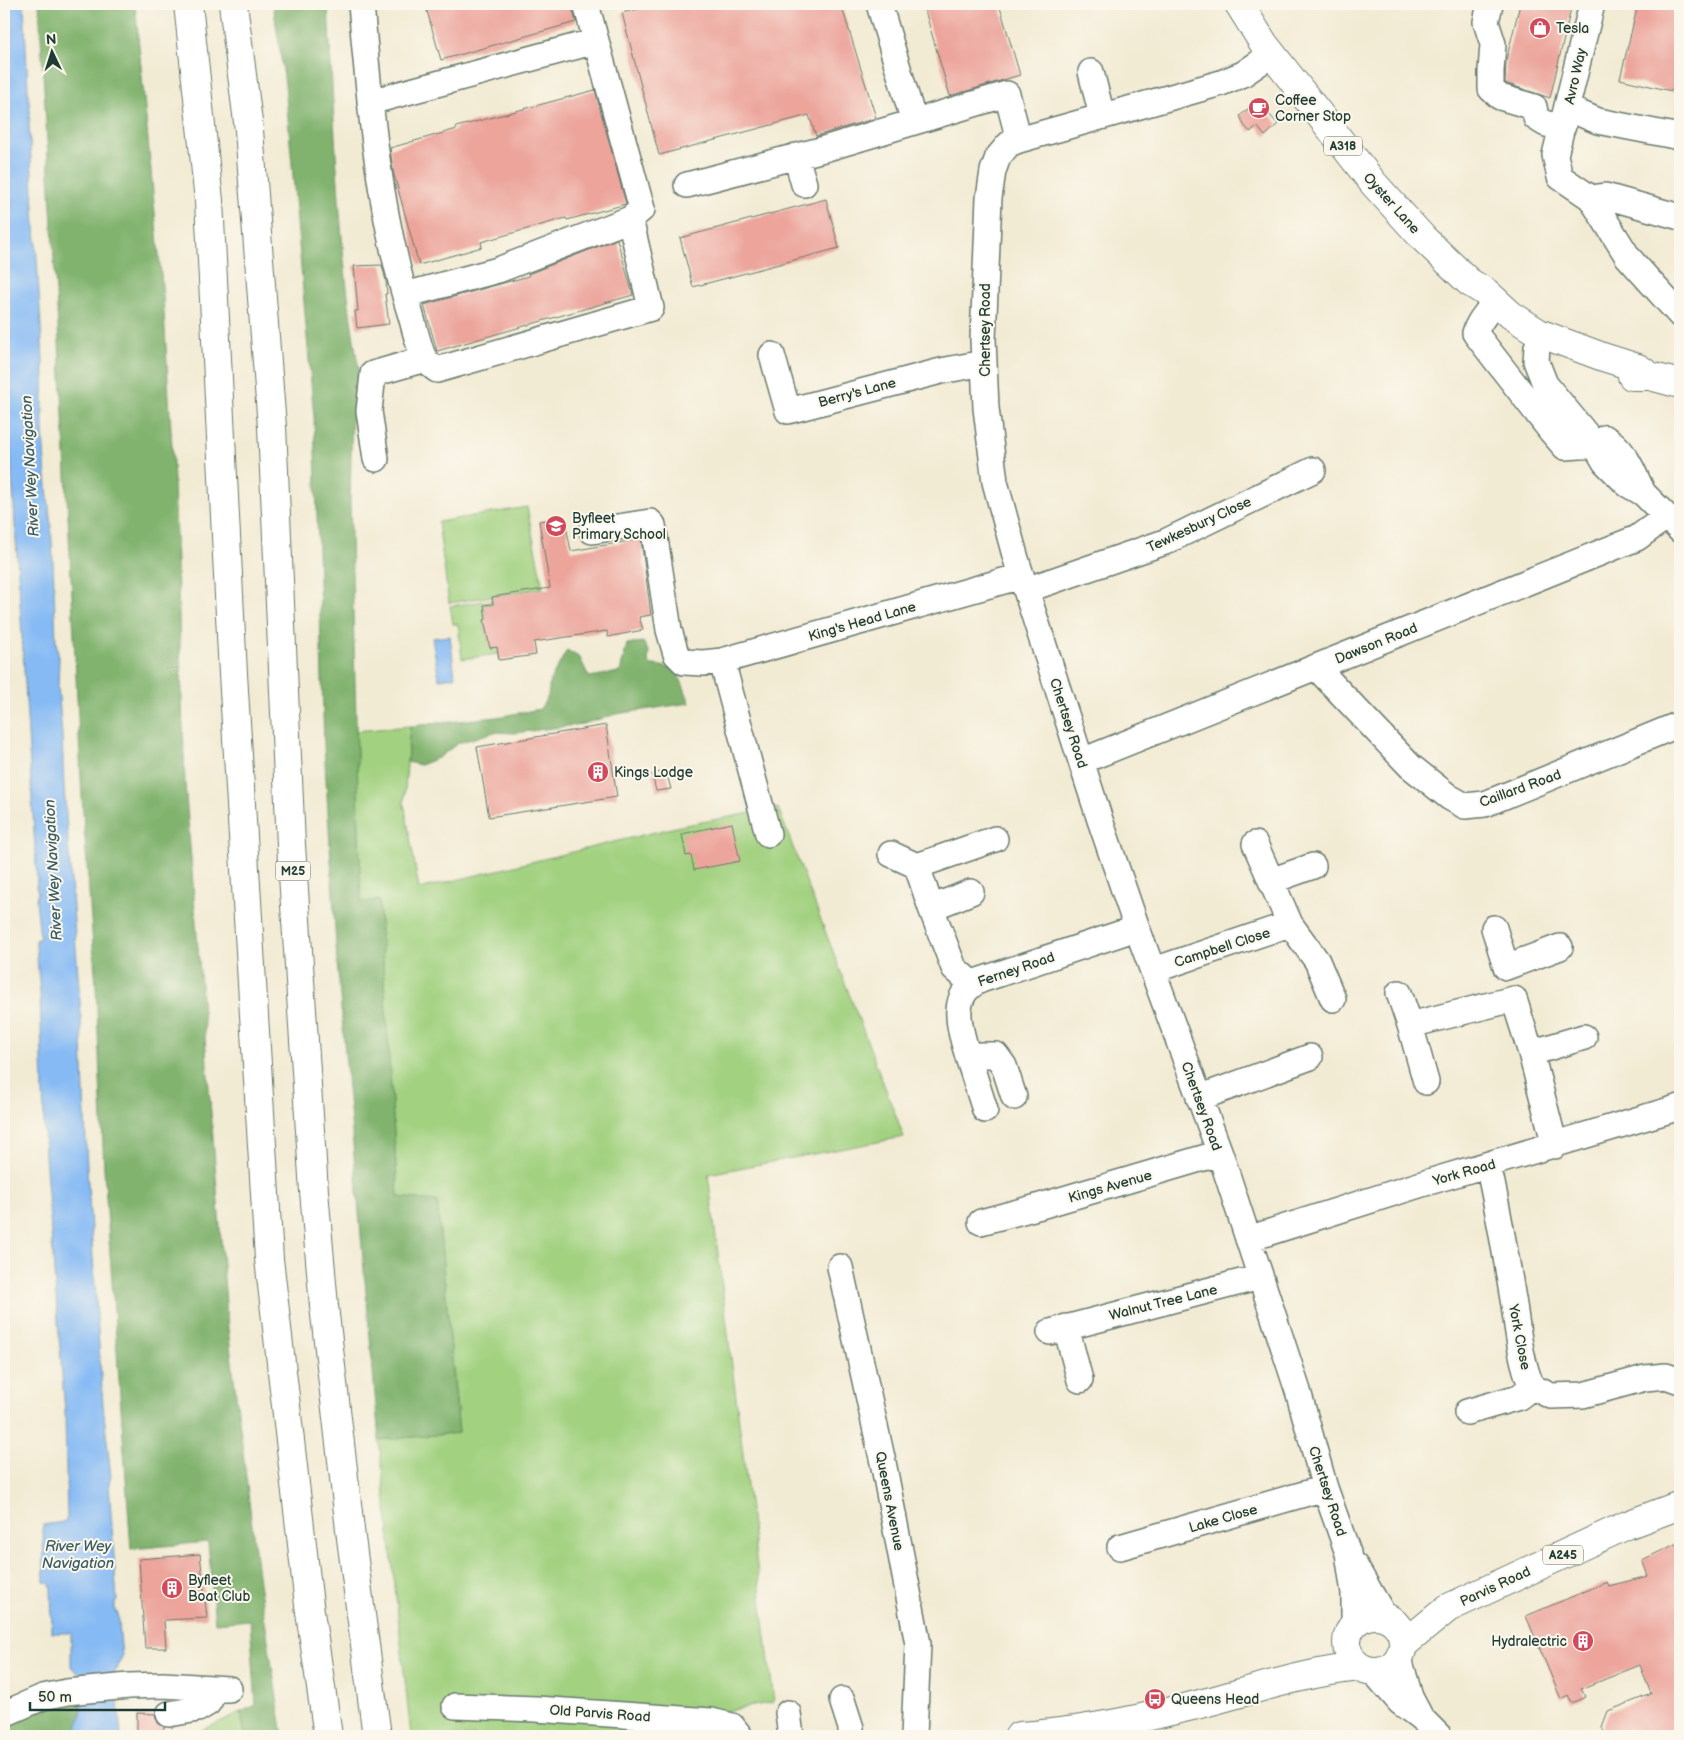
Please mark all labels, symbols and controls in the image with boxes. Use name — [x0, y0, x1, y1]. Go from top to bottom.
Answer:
shop icon: Tesla — [1528, 16, 1552, 40]
place label: Tesla — [1556, 20, 1589, 37]
north arrow — [28, 28, 78, 78]
text: N — [45, 31, 57, 48]
street label: Avro Way — [1561, 46, 1590, 106]
place label: Coffee Corner Stop — [1275, 92, 1351, 125]
cafe icon: Coffee Corner Stop — [1247, 96, 1271, 120]
road number: A318 — [1324, 136, 1362, 156]
street label: Oyster Lane — [1360, 169, 1424, 237]
street label: Chertsey Road — [977, 283, 994, 377]
street label: Berry's Lane — [816, 374, 898, 411]
water label: River Wey Navigation — [17, 395, 44, 537]
street label: Tewkesbury Close — [1144, 493, 1254, 556]
place label: Byfleet Primary School — [572, 510, 666, 543]
school or university icon: Byfleet Primary School — [544, 514, 568, 538]
street label: King's Head Lane — [806, 598, 918, 645]
street label: Dawson Road — [1332, 619, 1420, 668]
street label: Chertsey Road — [1046, 676, 1091, 770]
building icon: Kings Lodge — [586, 760, 610, 784]
place label: Kings Lodge — [614, 764, 693, 781]
street label: Caillard Road — [1477, 766, 1563, 811]
water label: River Wey Navigation — [40, 799, 67, 941]
road number: M25 — [276, 861, 310, 880]
street label: Campbell Close — [1172, 924, 1272, 971]
street label: Ferney Road — [975, 948, 1057, 991]
street label: Chertsey Road — [1178, 1059, 1226, 1153]
street label: York Road — [1430, 1155, 1497, 1190]
street label: Kings Avenue — [1066, 1166, 1154, 1207]
street label: Walnut Tree Lane — [1107, 1281, 1219, 1324]
street label: York Close — [1505, 1302, 1534, 1372]
street label: Chertsey Road — [1305, 1444, 1350, 1538]
street label: Queens Avenue — [872, 1450, 907, 1552]
street label: Lake Close — [1187, 1501, 1259, 1536]
water label: River Wey Navigation — [42, 1537, 114, 1573]
road number: A245 — [1543, 1546, 1583, 1564]
street label: Parvis Road — [1457, 1563, 1533, 1610]
place label: Byfleet Boat Club — [188, 1572, 250, 1605]
building icon: Byfleet Boat Club — [160, 1576, 184, 1600]
building icon: Hydralectric — [1571, 1629, 1595, 1653]
place label: Hydralectric — [1491, 1633, 1567, 1650]
scale bar — [30, 1680, 165, 1712]
bus stop icon: Queens Head — [1143, 1687, 1167, 1711]
text: 50 m — [38, 1688, 72, 1707]
place label: Queens Head — [1171, 1691, 1259, 1708]
street label: Old Parvis Road — [549, 1701, 651, 1726]

